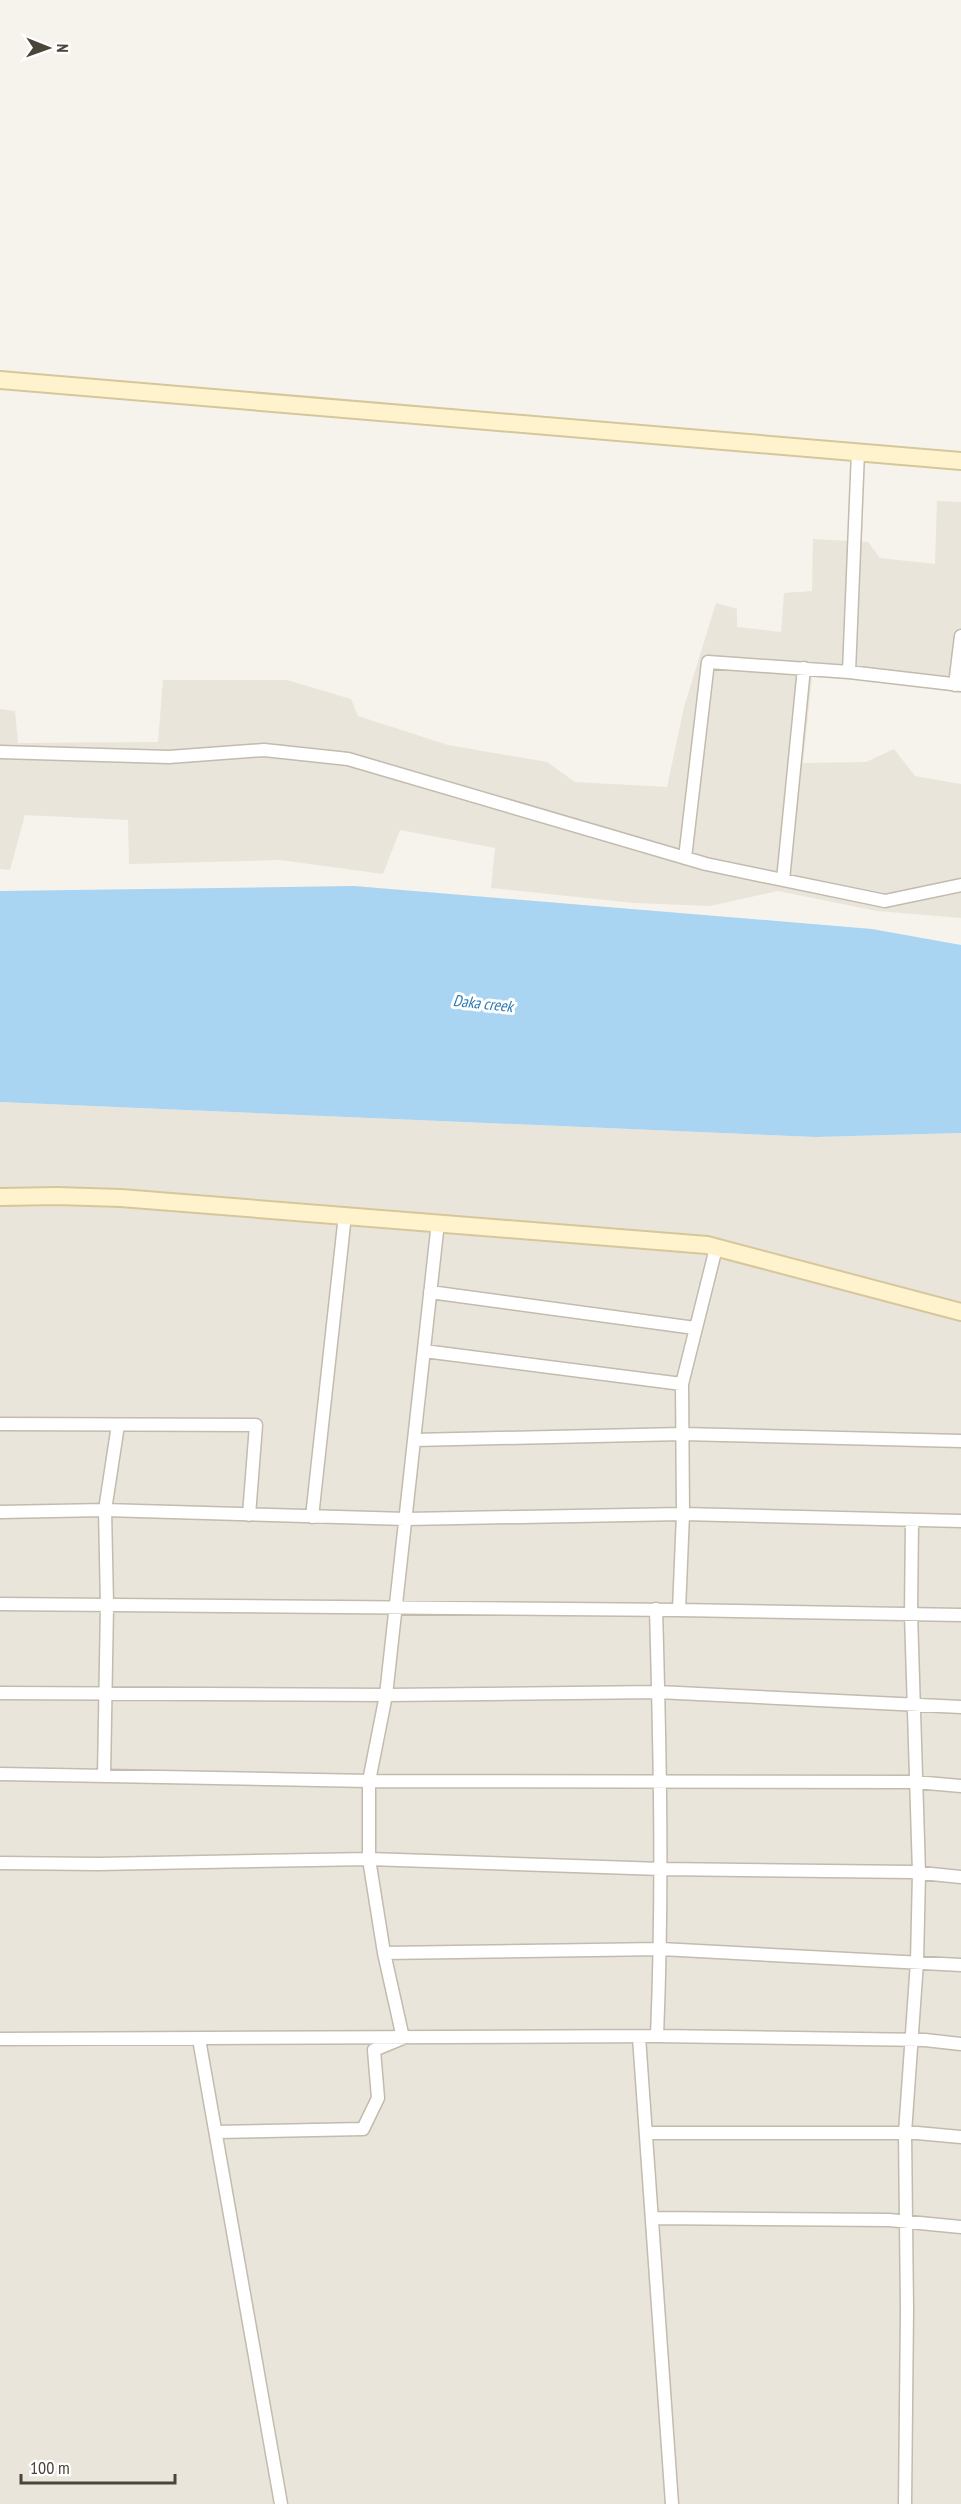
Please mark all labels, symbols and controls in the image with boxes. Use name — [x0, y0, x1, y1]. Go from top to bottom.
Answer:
north arrow — [18, 18, 78, 78]
text: N — [53, 44, 73, 53]
water label: Daka creek — [452, 990, 516, 1016]
scale bar — [21, 2447, 176, 2485]
text: 100 m — [30, 2456, 70, 2479]

